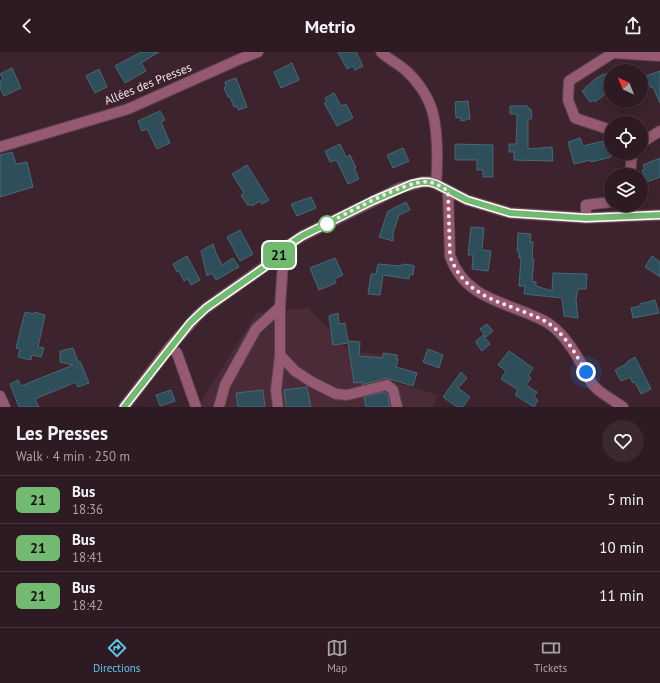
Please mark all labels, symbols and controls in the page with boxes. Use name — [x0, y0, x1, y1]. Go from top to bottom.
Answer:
icon: back — [16, 15, 38, 37]
text: Metrio — [305, 15, 355, 38]
icon: share — [622, 15, 644, 37]
street label: Allées des Presses — [102, 59, 194, 108]
north arrow — [604, 64, 648, 108]
map controls — [604, 64, 648, 212]
button: locate — [604, 116, 648, 160]
button: layers — [604, 168, 648, 212]
unlabelled marker — [318, 215, 336, 233]
line badge: 21 — [261, 242, 297, 268]
text: 21 — [271, 246, 287, 264]
your location — [576, 362, 596, 382]
button: heart — [602, 420, 644, 462]
text: Les Presses — [16, 421, 108, 445]
text: Walk · 4 min · 250 m — [16, 448, 130, 465]
text: Bus — [72, 482, 95, 501]
text: 5 min — [607, 490, 644, 509]
text: 21 — [30, 491, 46, 509]
text: 18:36 — [72, 501, 103, 518]
text: Bus — [72, 530, 95, 549]
text: 10 min — [599, 538, 644, 557]
text: 21 — [30, 539, 46, 557]
text: 18:41 — [72, 549, 103, 566]
text: Bus — [72, 578, 95, 597]
text: 11 min — [599, 586, 644, 605]
text: 21 — [30, 587, 46, 605]
text: 18:42 — [72, 597, 103, 614]
tab: Directions — [93, 637, 140, 675]
tab: Map — [326, 637, 348, 675]
tab: Tickets — [534, 637, 567, 675]

